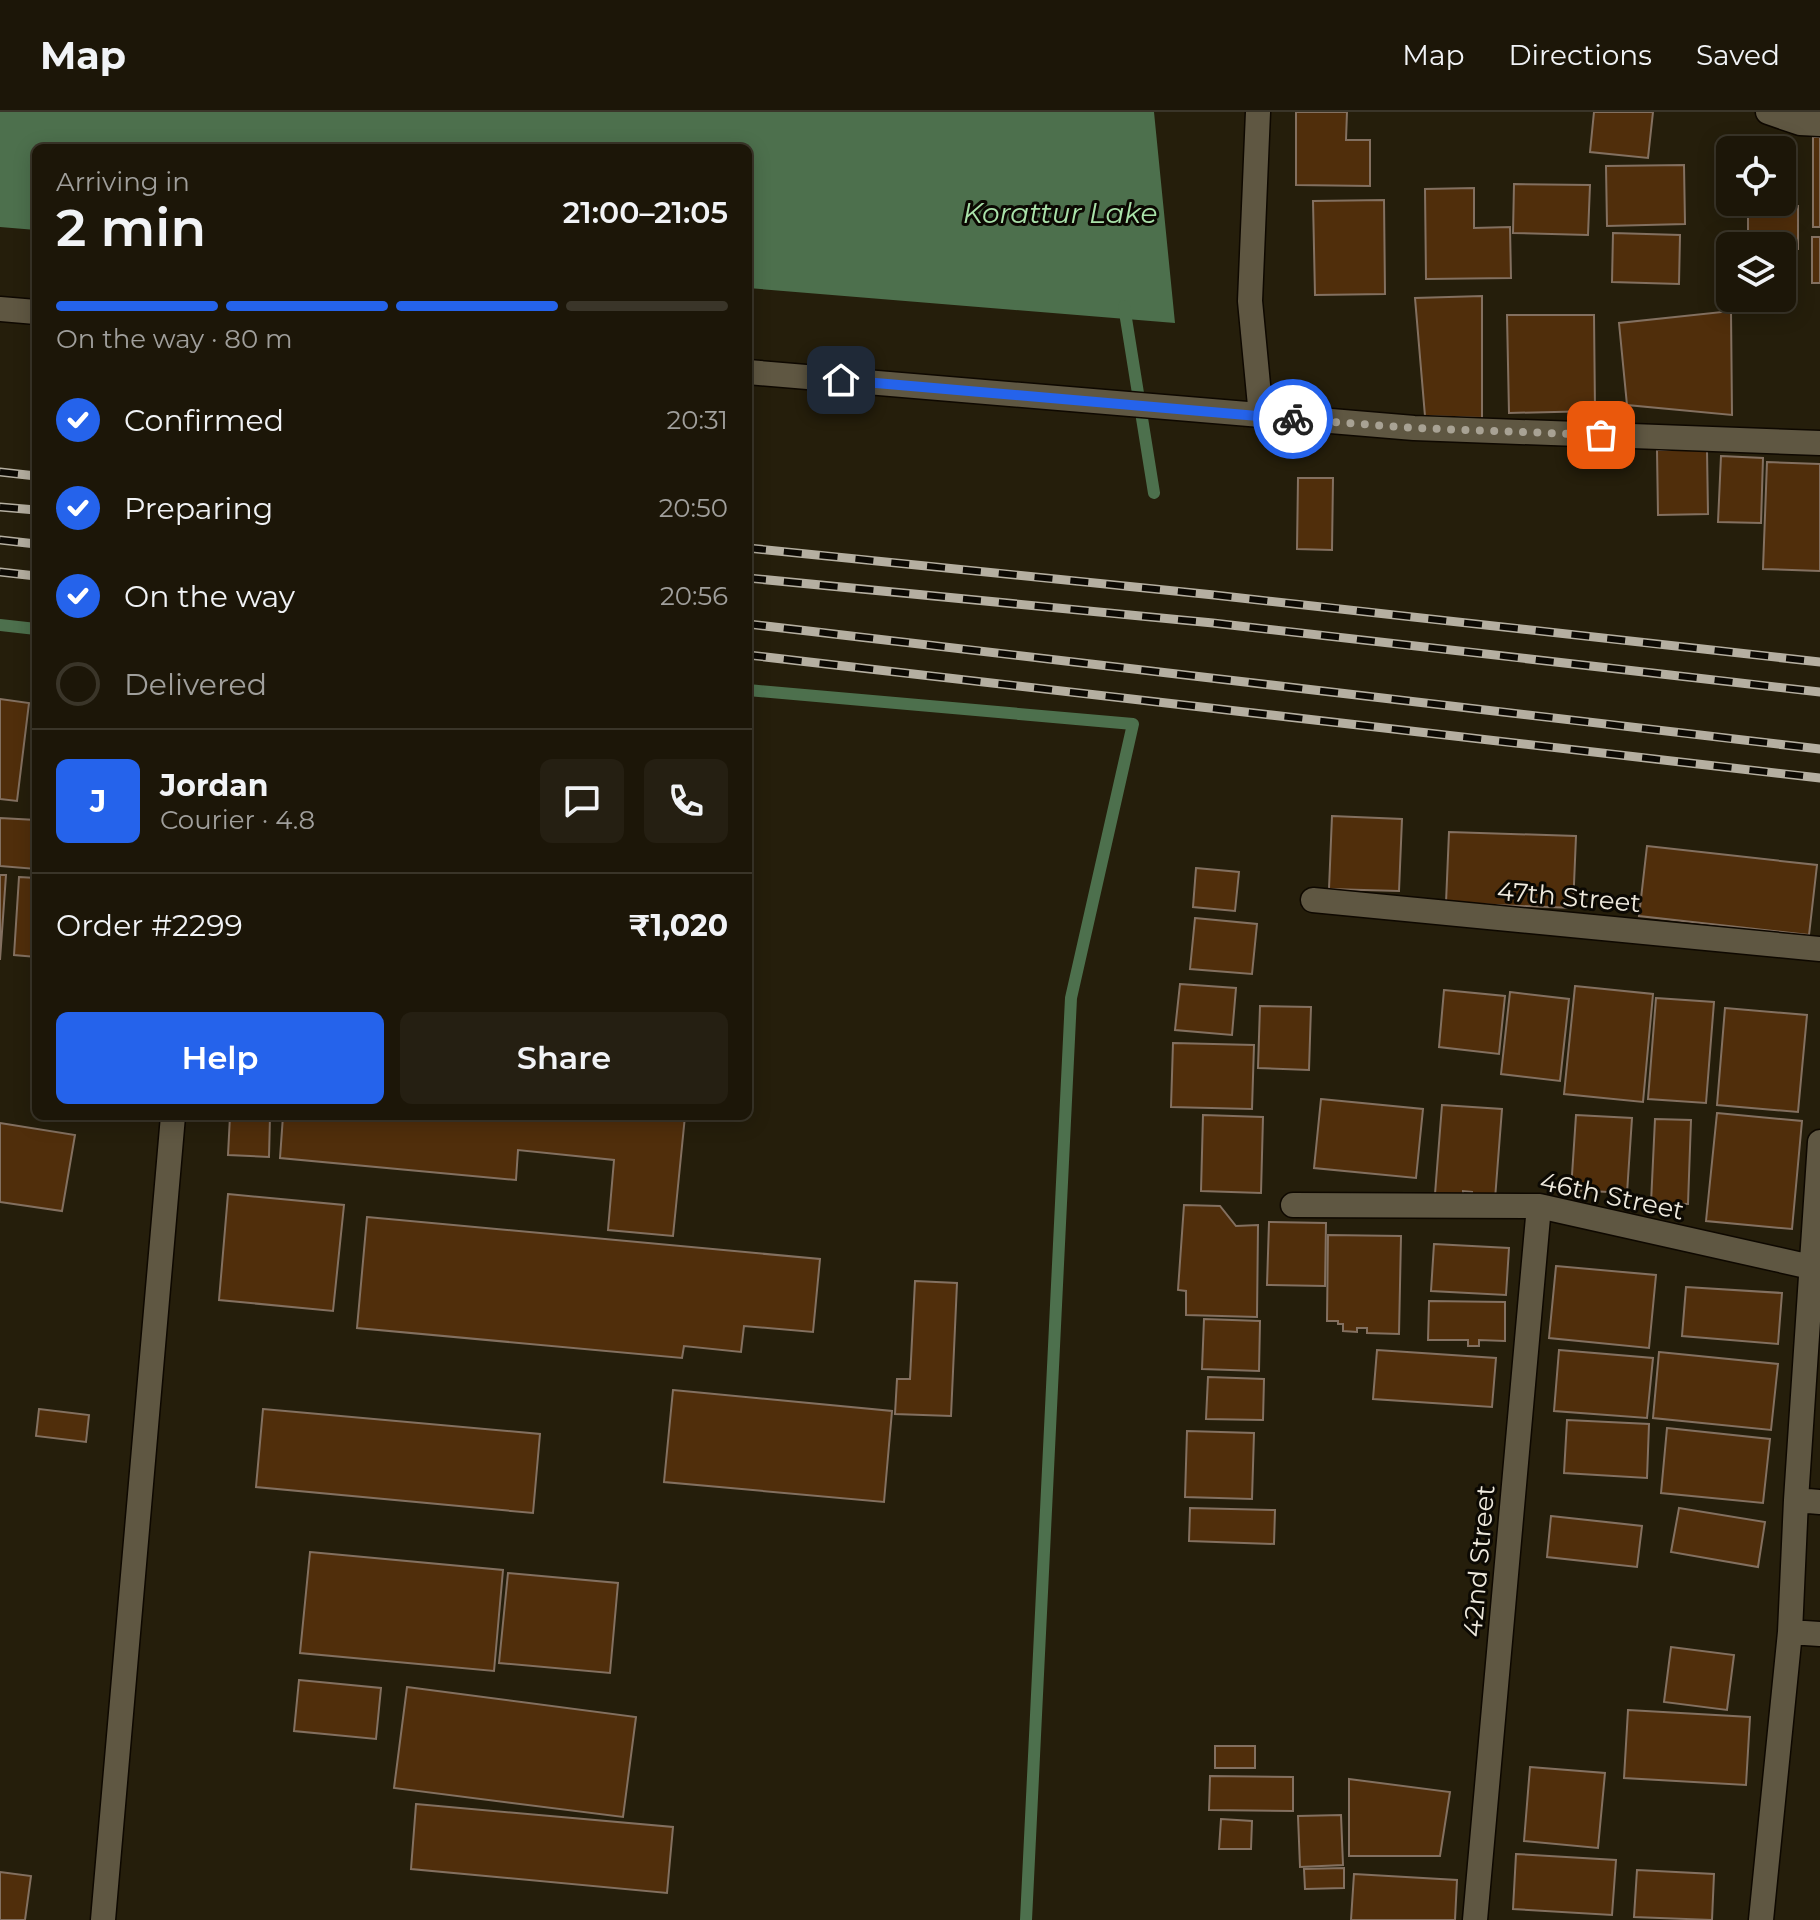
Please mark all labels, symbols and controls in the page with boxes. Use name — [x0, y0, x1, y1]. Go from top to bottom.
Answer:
text: Map — [40, 32, 126, 79]
text: Map — [1402, 38, 1464, 72]
text: Directions — [1508, 38, 1652, 72]
text: Saved — [1696, 38, 1780, 72]
map controls — [1716, 136, 1796, 312]
button: locate — [1716, 136, 1796, 216]
text: Arriving in — [56, 166, 190, 198]
text: 21:00–21:05 — [563, 194, 728, 231]
text: 2 min — [56, 196, 206, 259]
water label: Korattur Lake — [963, 196, 1157, 230]
button: layers — [1716, 232, 1796, 312]
text: On the way · 80 m — [56, 323, 293, 355]
pin — [807, 346, 875, 414]
icon: home — [819, 358, 863, 402]
courier — [1253, 379, 1333, 459]
icon: bike — [1271, 397, 1315, 441]
icon: check — [56, 398, 100, 442]
pin — [1567, 401, 1635, 469]
text: Confirmed — [124, 402, 284, 439]
text: 20:31 — [667, 404, 728, 436]
icon: bag — [1579, 413, 1623, 457]
icon: check — [56, 486, 100, 530]
text: Preparing — [124, 490, 273, 527]
text: 20:50 — [659, 492, 728, 524]
icon: check — [56, 574, 100, 618]
text: On the way — [124, 578, 295, 615]
text: 20:56 — [660, 580, 728, 612]
text: Delivered — [124, 666, 267, 703]
button: chat — [540, 759, 624, 843]
button: phone — [644, 759, 728, 843]
text: Jordan — [160, 767, 269, 804]
text: J — [90, 783, 106, 820]
text: Courier · 4.8 — [160, 804, 315, 836]
street label: 47th Street — [1496, 875, 1642, 919]
text: Order #2299 — [56, 907, 243, 944]
text: ₹1,020 — [629, 907, 728, 944]
button: Help — [56, 1012, 384, 1104]
button: Share — [400, 1012, 728, 1104]
street label: 46th Street — [1537, 1165, 1687, 1227]
street label: 42nd Street — [1456, 1484, 1502, 1638]

